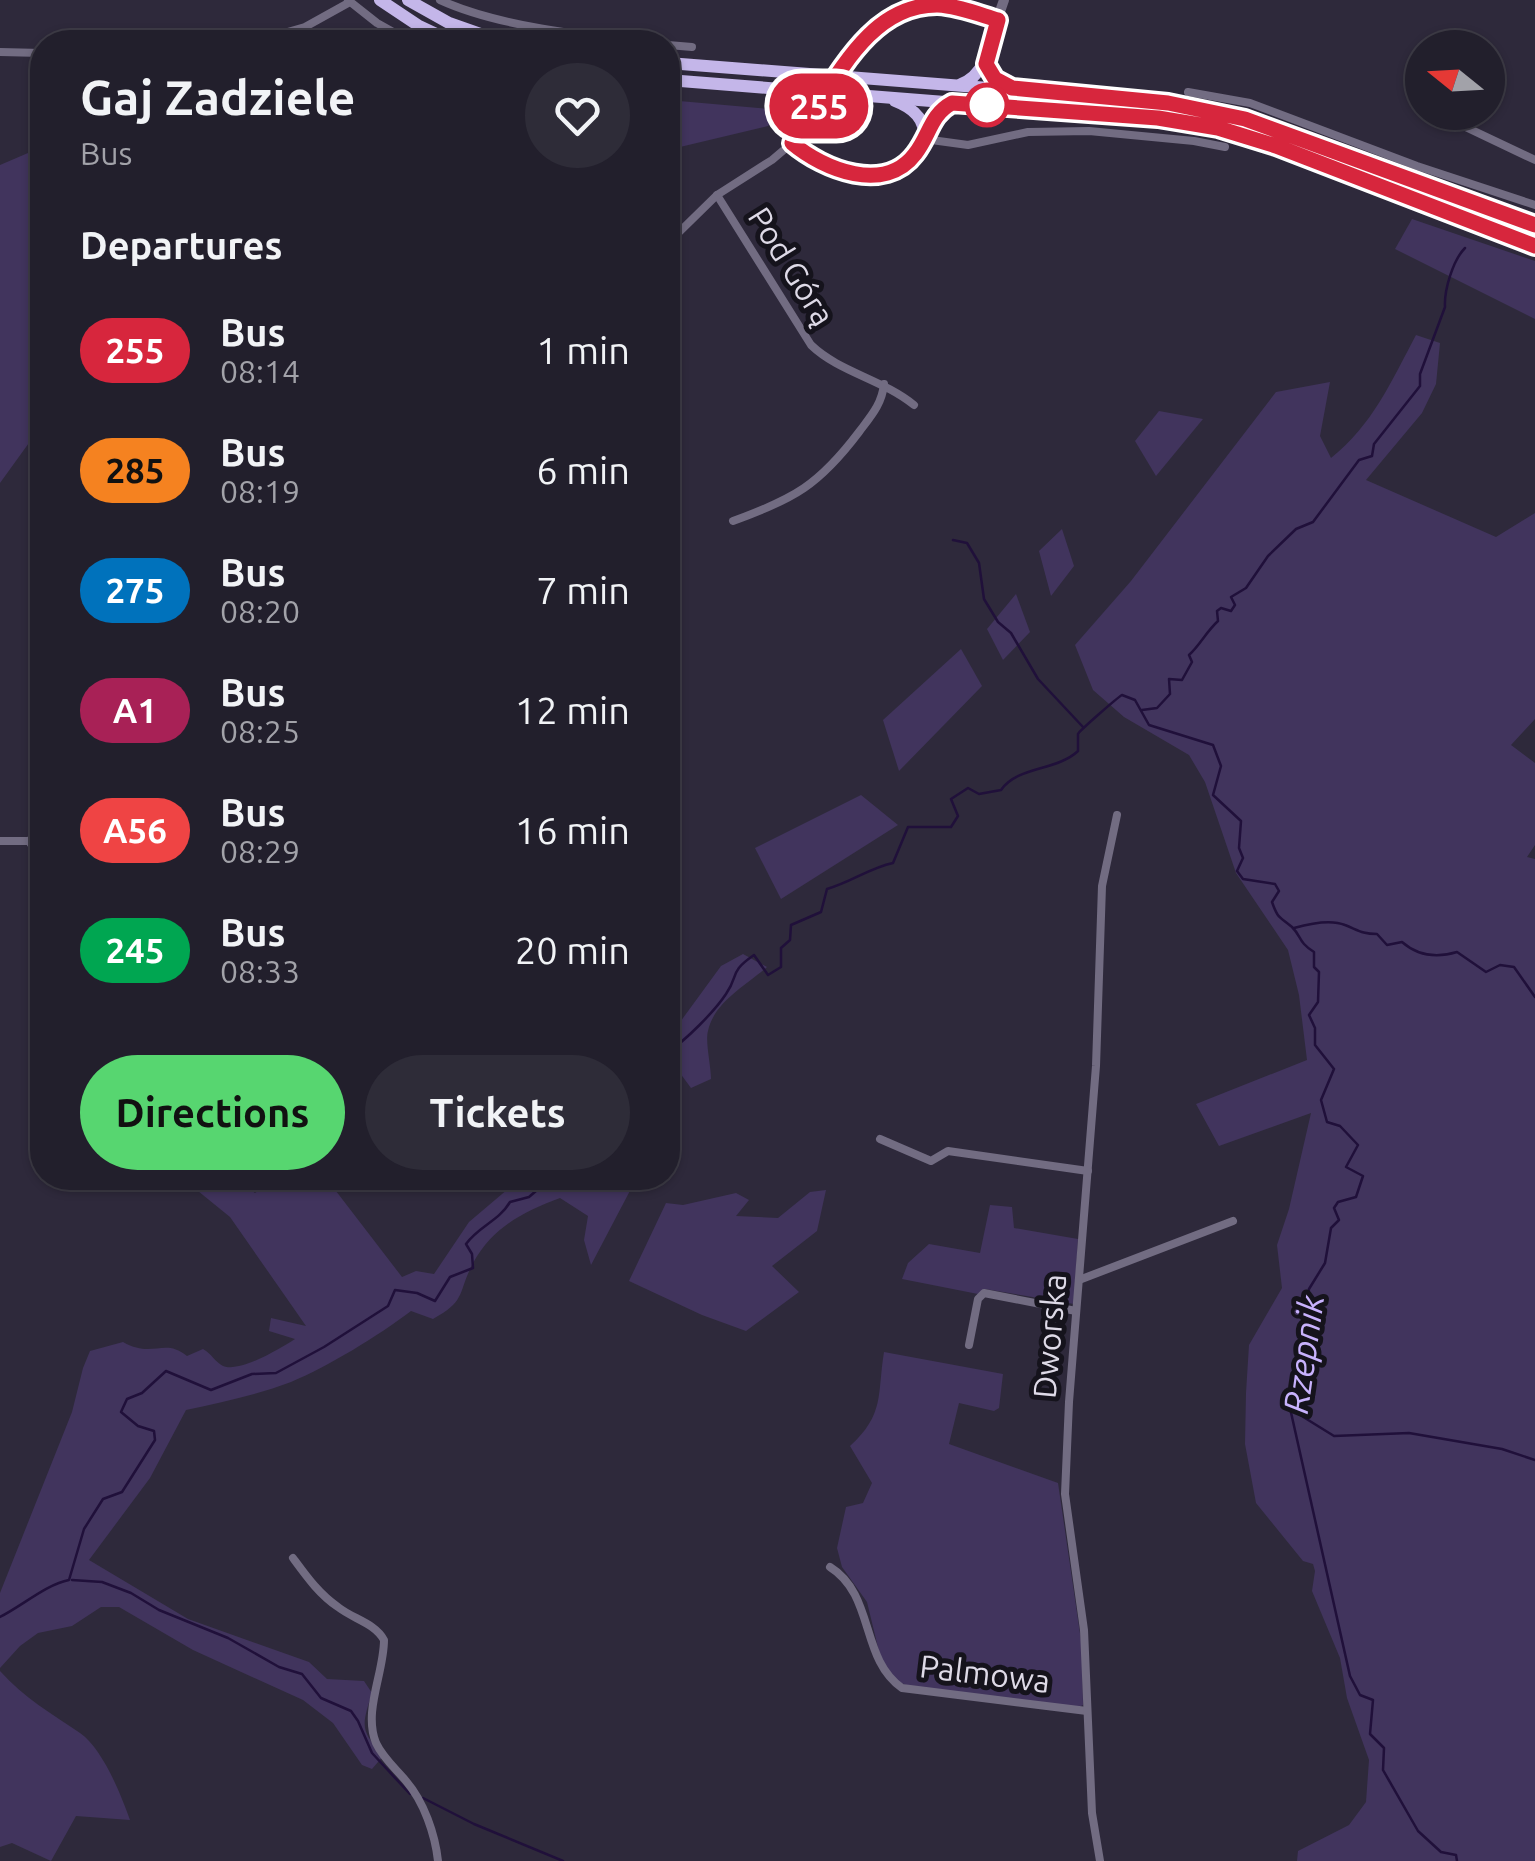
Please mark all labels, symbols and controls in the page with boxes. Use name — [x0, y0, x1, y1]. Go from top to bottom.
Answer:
north arrow — [1405, 30, 1505, 130]
map controls — [1405, 30, 1505, 130]
button: heart — [525, 63, 630, 168]
text: Gaj Zadziele — [80, 70, 355, 124]
line badge: 255 — [762, 74, 876, 138]
unlabelled marker — [966, 84, 1008, 126]
text: 255 — [789, 86, 849, 126]
text: Bus — [80, 135, 132, 171]
street label: Pod Górą — [742, 200, 842, 332]
text: Departures — [80, 224, 282, 266]
text: Bus — [220, 311, 285, 353]
text: 1 min — [536, 329, 630, 371]
text: 255 — [105, 330, 165, 370]
text: 08:14 — [220, 353, 300, 389]
text: Bus — [220, 431, 285, 473]
text: 6 min — [536, 449, 630, 491]
text: 285 — [105, 450, 165, 490]
text: 08:19 — [220, 473, 300, 509]
text: Bus — [220, 551, 285, 593]
text: 7 min — [536, 569, 630, 611]
text: 275 — [105, 570, 165, 610]
text: 08:20 — [220, 593, 300, 629]
text: Bus — [220, 671, 285, 713]
text: 12 min — [515, 689, 630, 731]
text: A1 — [113, 690, 157, 730]
text: 08:25 — [220, 713, 300, 749]
text: Bus — [220, 791, 285, 833]
text: 16 min — [515, 809, 630, 851]
text: A56 — [103, 810, 167, 850]
text: 08:29 — [220, 833, 300, 869]
text: Bus — [220, 911, 285, 953]
text: 20 min — [515, 929, 630, 971]
text: 245 — [105, 930, 165, 970]
text: 08:33 — [220, 953, 300, 989]
button: Directions — [80, 1055, 345, 1170]
button: Tickets — [365, 1055, 630, 1170]
street label: Dworska — [1026, 1272, 1072, 1400]
water label: Rzepnik — [1275, 1292, 1331, 1416]
street label: Palmowa — [918, 1647, 1052, 1699]

